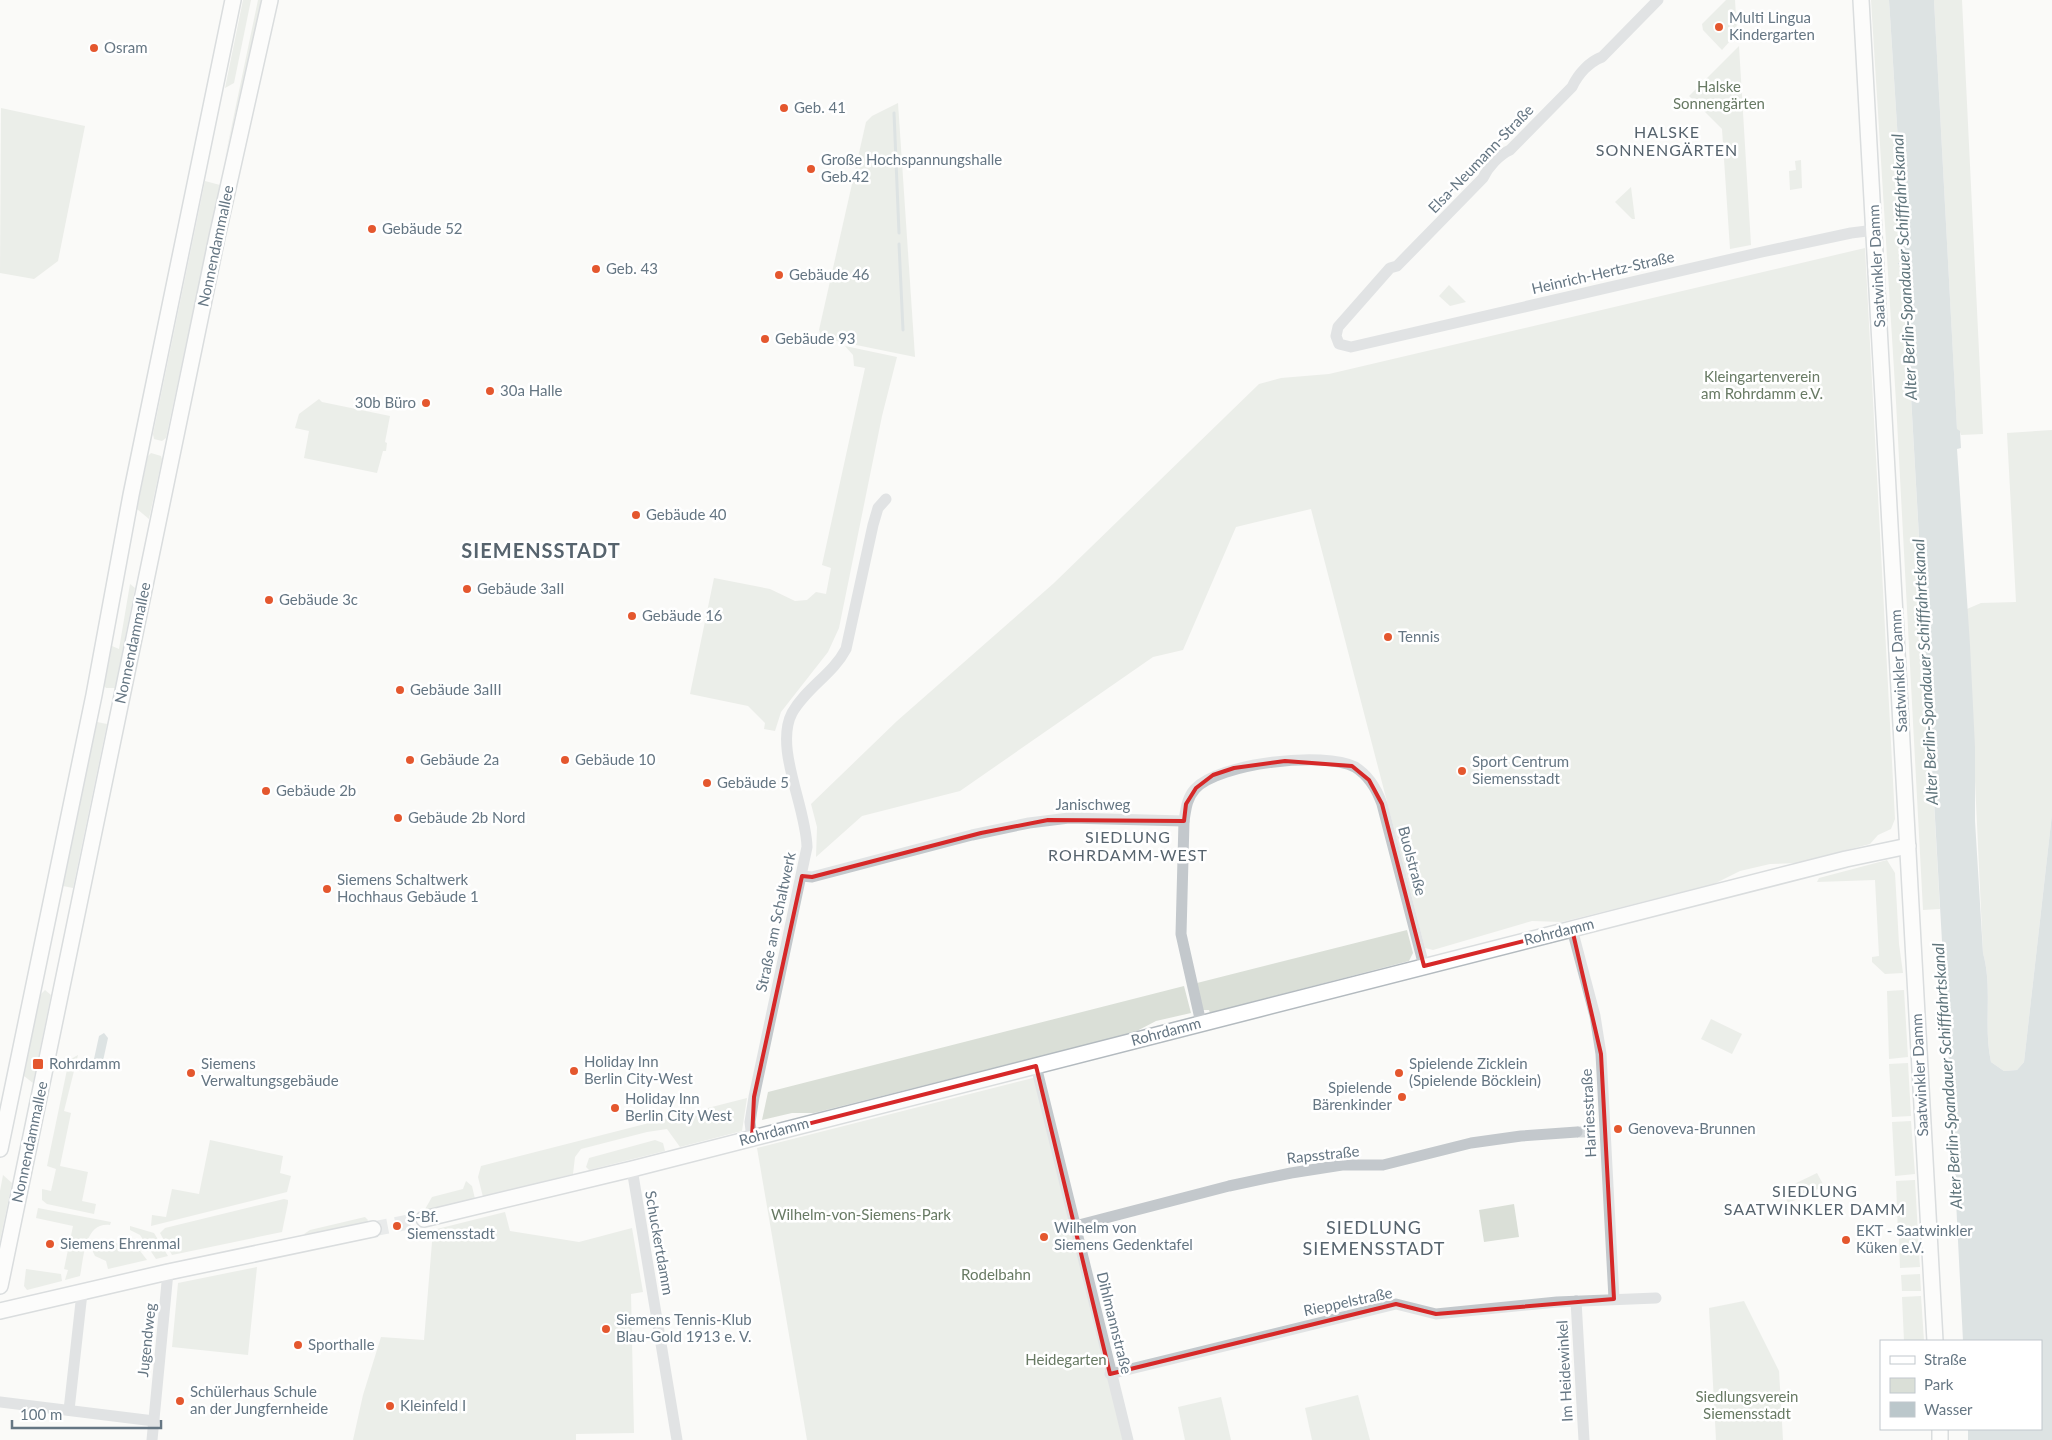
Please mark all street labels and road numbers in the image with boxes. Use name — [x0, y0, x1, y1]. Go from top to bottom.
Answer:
street label: Elsa-Neumann-Straße — [1424, 100, 1537, 216]
street label: Nonnendammallee — [193, 183, 237, 308]
street label: Saatwinkler Damm — [1864, 204, 1888, 328]
street label: Heinrich-Hertz-Straße — [1530, 247, 1676, 297]
street label: Nonnendammallee — [110, 580, 154, 705]
street label: Saatwinkler Damm — [1886, 609, 1910, 733]
street label: Janischweg — [1056, 795, 1131, 813]
street label: Buolstraße — [1395, 824, 1431, 898]
street label: Straße am Schaltwerk — [751, 850, 799, 993]
street label: Rohrdamm — [1522, 914, 1596, 948]
street label: Rohrdamm — [1129, 1013, 1203, 1049]
street label: Saatwinkler Damm — [1907, 1013, 1931, 1137]
street label: Harriesstraße — [1577, 1068, 1599, 1158]
street label: Nonnendammallee — [7, 1079, 51, 1204]
street label: Rohrdamm — [737, 1113, 811, 1149]
street label: Rapsstraße — [1286, 1141, 1360, 1167]
street label: Schuckertdamm — [642, 1189, 678, 1296]
street label: Dihlmannstraße — [1094, 1270, 1136, 1376]
street label: Rieppelstraße — [1302, 1283, 1394, 1319]
street label: Jugendweg — [133, 1302, 159, 1378]
street label: Im Heidewinkel — [1552, 1320, 1576, 1422]

